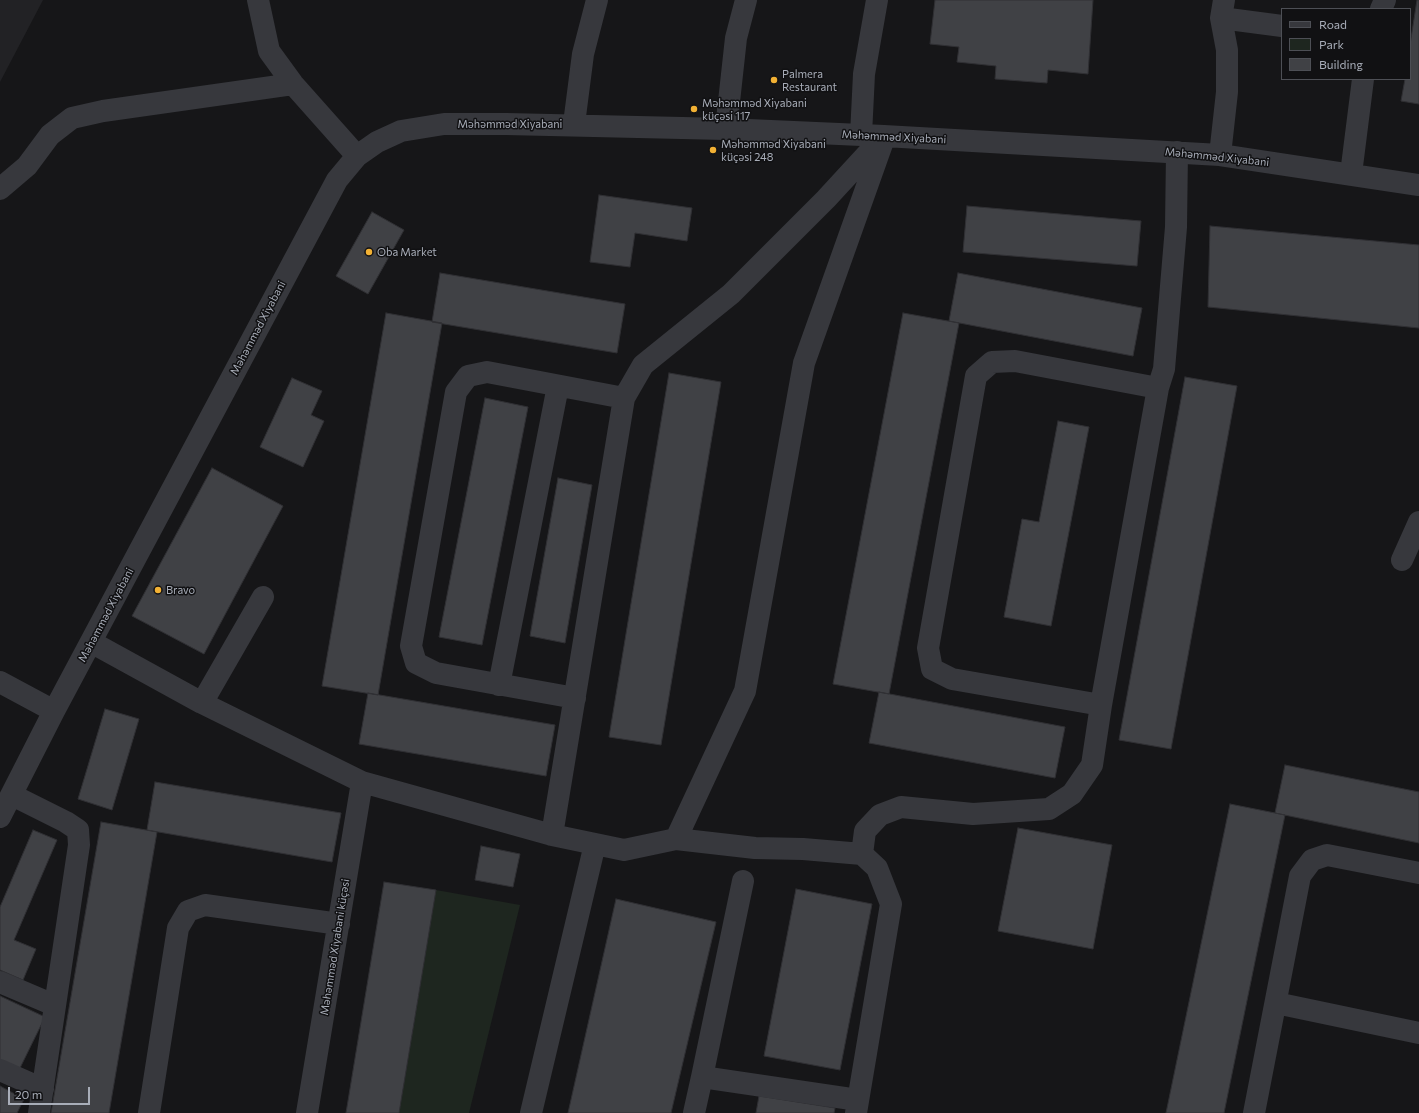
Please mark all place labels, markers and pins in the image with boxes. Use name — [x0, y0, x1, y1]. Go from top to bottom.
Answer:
place label: Palmera Restaurant — [782, 67, 837, 93]
marker: Palmera Restaurant — [769, 75, 779, 85]
place label: Məhəmməd Xiyabani küçəsi 117 — [702, 96, 807, 122]
marker: Məhəmməd Xiyabani küçəsi 117 — [689, 104, 699, 114]
place label: Məhəmməd Xiyabani küçəsi 248 — [721, 137, 826, 163]
marker: Məhəmməd Xiyabani küçəsi 248 — [708, 145, 718, 155]
place label: Oba Market — [377, 245, 437, 259]
marker: Oba Market — [364, 247, 374, 257]
place label: Bravo — [166, 583, 195, 597]
marker: Bravo — [153, 585, 163, 595]

